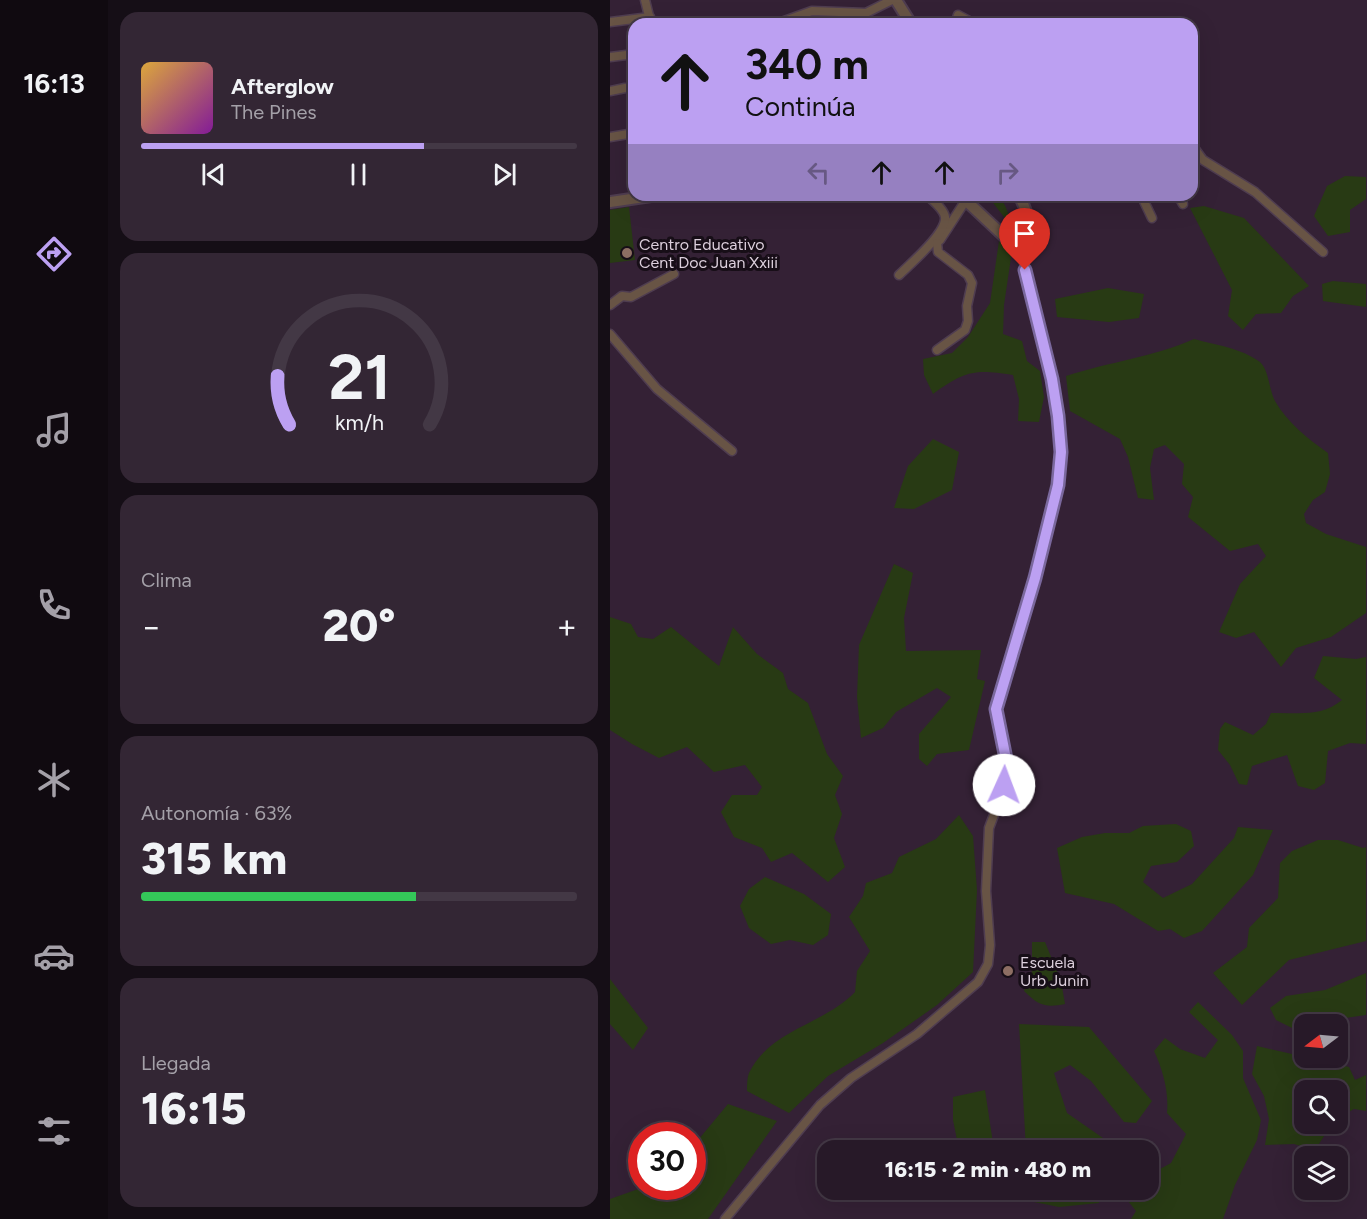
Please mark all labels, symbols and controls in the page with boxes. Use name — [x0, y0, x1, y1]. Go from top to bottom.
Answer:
text: 340 m — [745, 39, 869, 90]
icon: ahead — [646, 42, 724, 120]
text: 16:13 — [23, 67, 85, 100]
text: Afterglow — [231, 73, 334, 100]
text: Continúa — [745, 90, 856, 123]
text: The Pines — [231, 100, 317, 124]
icon: left — [802, 156, 835, 189]
icon: ahead — [865, 156, 898, 189]
icon: ahead — [928, 156, 961, 189]
icon: right — [991, 156, 1024, 189]
icon: previous — [197, 158, 230, 191]
icon: pause — [342, 158, 375, 191]
icon: next — [488, 158, 521, 191]
pin — [999, 208, 1050, 270]
icon: arrive — [1008, 217, 1041, 250]
icon: directions — [33, 233, 75, 275]
place label: Centro Educativo Cent Doc Juan Xxiii — [639, 235, 778, 272]
marker: Centro Educativo Cent Doc Juan Xxiii — [620, 246, 634, 260]
text: 21 — [328, 340, 390, 415]
icon: music — [33, 409, 75, 451]
text: km/h — [335, 411, 383, 436]
text: Clima — [141, 568, 192, 592]
icon: phone — [33, 584, 75, 626]
text: 20° — [322, 598, 396, 652]
text: − — [141, 607, 162, 646]
text: + — [556, 607, 577, 646]
position arrow — [972, 753, 1036, 817]
icon: climate — [33, 759, 75, 801]
text: Autonomía · 63% — [141, 801, 292, 825]
text: 315 km — [141, 831, 287, 885]
icon: car — [33, 935, 75, 977]
place label: Escuela Urb Junin — [1020, 953, 1089, 990]
marker: Escuela Urb Junin — [1001, 964, 1015, 978]
north arrow — [1294, 1014, 1348, 1068]
map controls — [1294, 1014, 1348, 1200]
text: Llegada — [141, 1051, 211, 1075]
button: search — [1294, 1080, 1348, 1134]
text: 16:15 — [141, 1081, 247, 1135]
icon: filters — [33, 1110, 75, 1152]
speed limit sign: 30 — [628, 1122, 706, 1200]
button: layers — [1294, 1146, 1348, 1200]
text: 16:15 · 2 min · 480 m — [885, 1156, 1091, 1183]

